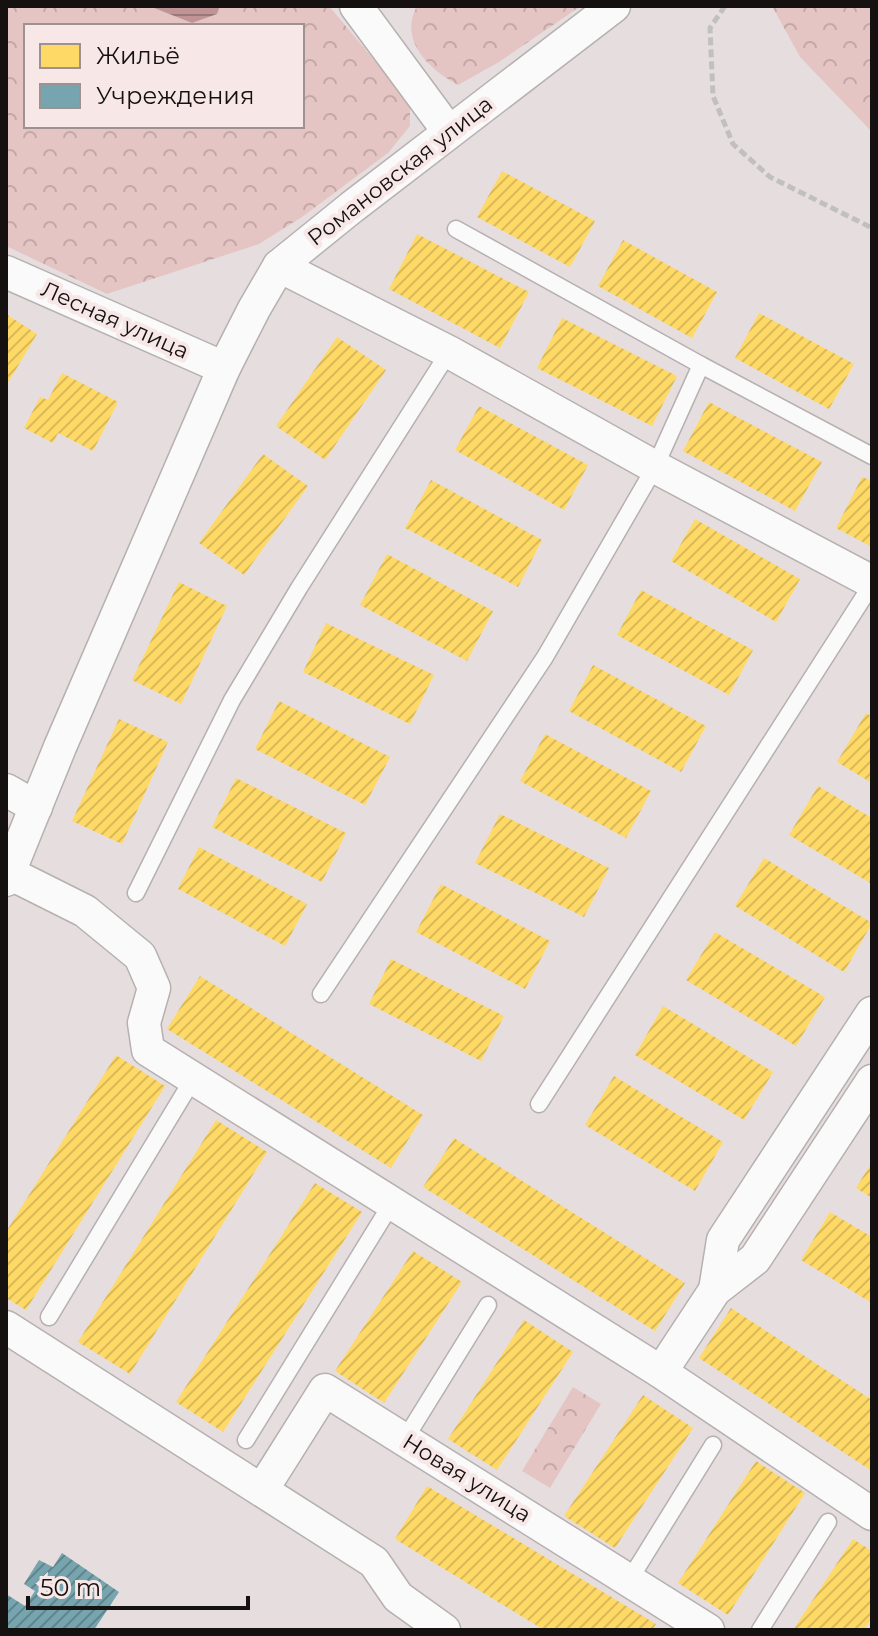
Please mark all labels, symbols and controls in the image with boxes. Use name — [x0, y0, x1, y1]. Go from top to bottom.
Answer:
legend — [24, 24, 304, 128]
text: Жильё — [96, 41, 180, 70]
text: Учреждения — [96, 81, 254, 110]
street label: Романовская улица — [302, 90, 498, 252]
street label: Лесная улица — [37, 275, 193, 365]
street label: Новая улица — [398, 1428, 536, 1528]
scale bar — [28, 1560, 248, 1610]
text: 50 m — [40, 1573, 101, 1602]

